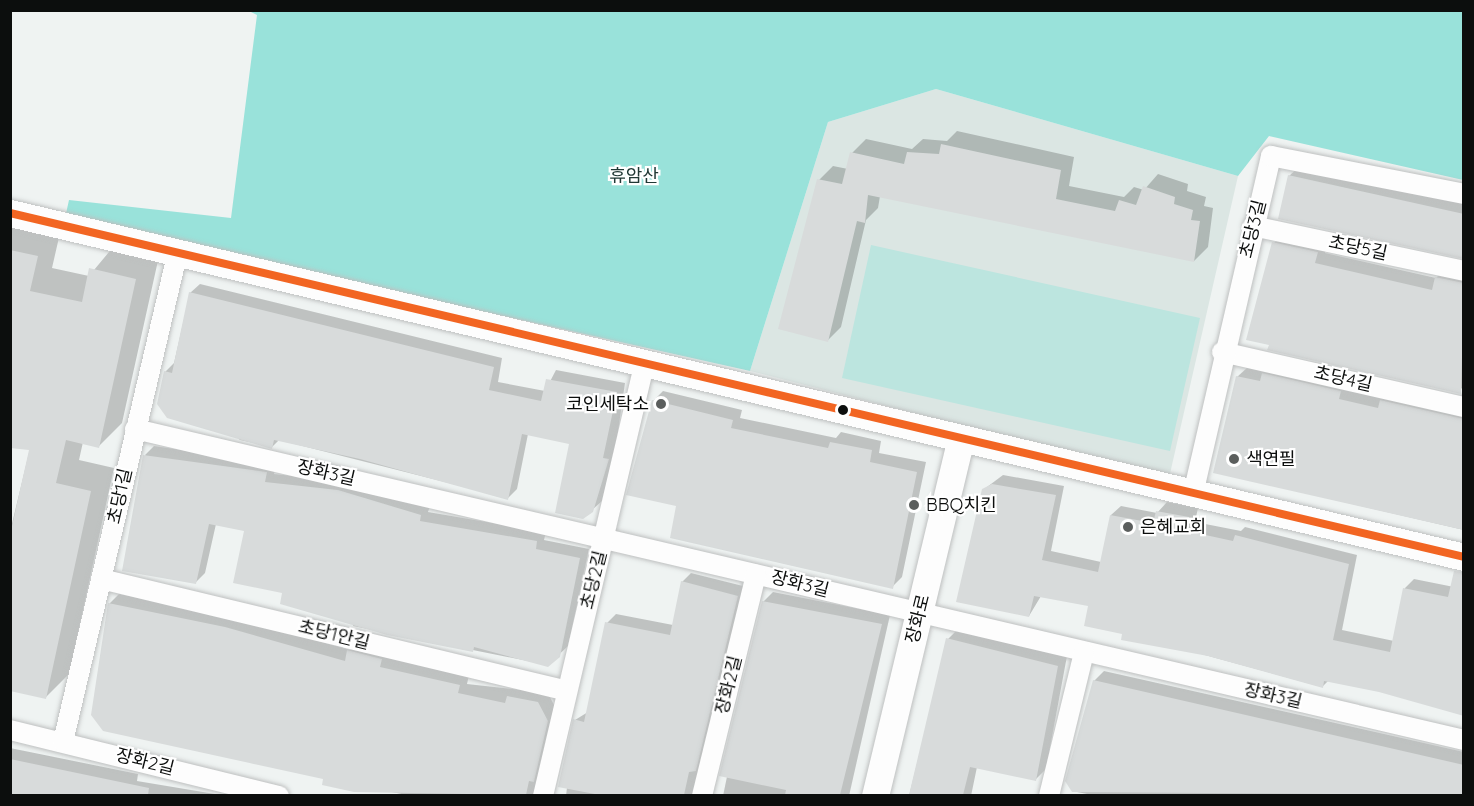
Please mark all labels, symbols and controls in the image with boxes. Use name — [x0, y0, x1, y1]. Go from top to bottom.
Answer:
park label: 휴암산 — [609, 165, 659, 187]
street label: 초당3길 — [1235, 198, 1271, 260]
street label: 초당5길 — [1327, 231, 1389, 265]
street label: 초당4길 — [1312, 362, 1374, 396]
place label: 코인세탁소 — [566, 393, 649, 415]
marker: 코인세탁소 — [654, 397, 668, 411]
unlabelled marker — [837, 404, 849, 416]
place label: 색연필 — [1246, 448, 1296, 470]
marker: 색연필 — [1227, 452, 1241, 466]
street label: 장화3길 — [295, 456, 357, 490]
street label: 초당1길 — [103, 466, 137, 526]
place label: BBQ치킨 — [926, 494, 997, 516]
marker: BBQ치킨 — [907, 498, 921, 512]
place label: 은혜교회 — [1140, 516, 1206, 538]
marker: 은혜교회 — [1121, 520, 1135, 534]
street label: 초당2길 — [576, 548, 612, 612]
street label: 장화3길 — [769, 566, 831, 602]
street label: 장화로 — [902, 592, 934, 646]
street label: 초당1안길 — [296, 616, 372, 654]
street label: 장화2길 — [711, 653, 747, 717]
street label: 장화3길 — [1242, 679, 1304, 713]
street label: 장화2길 — [113, 744, 177, 780]

